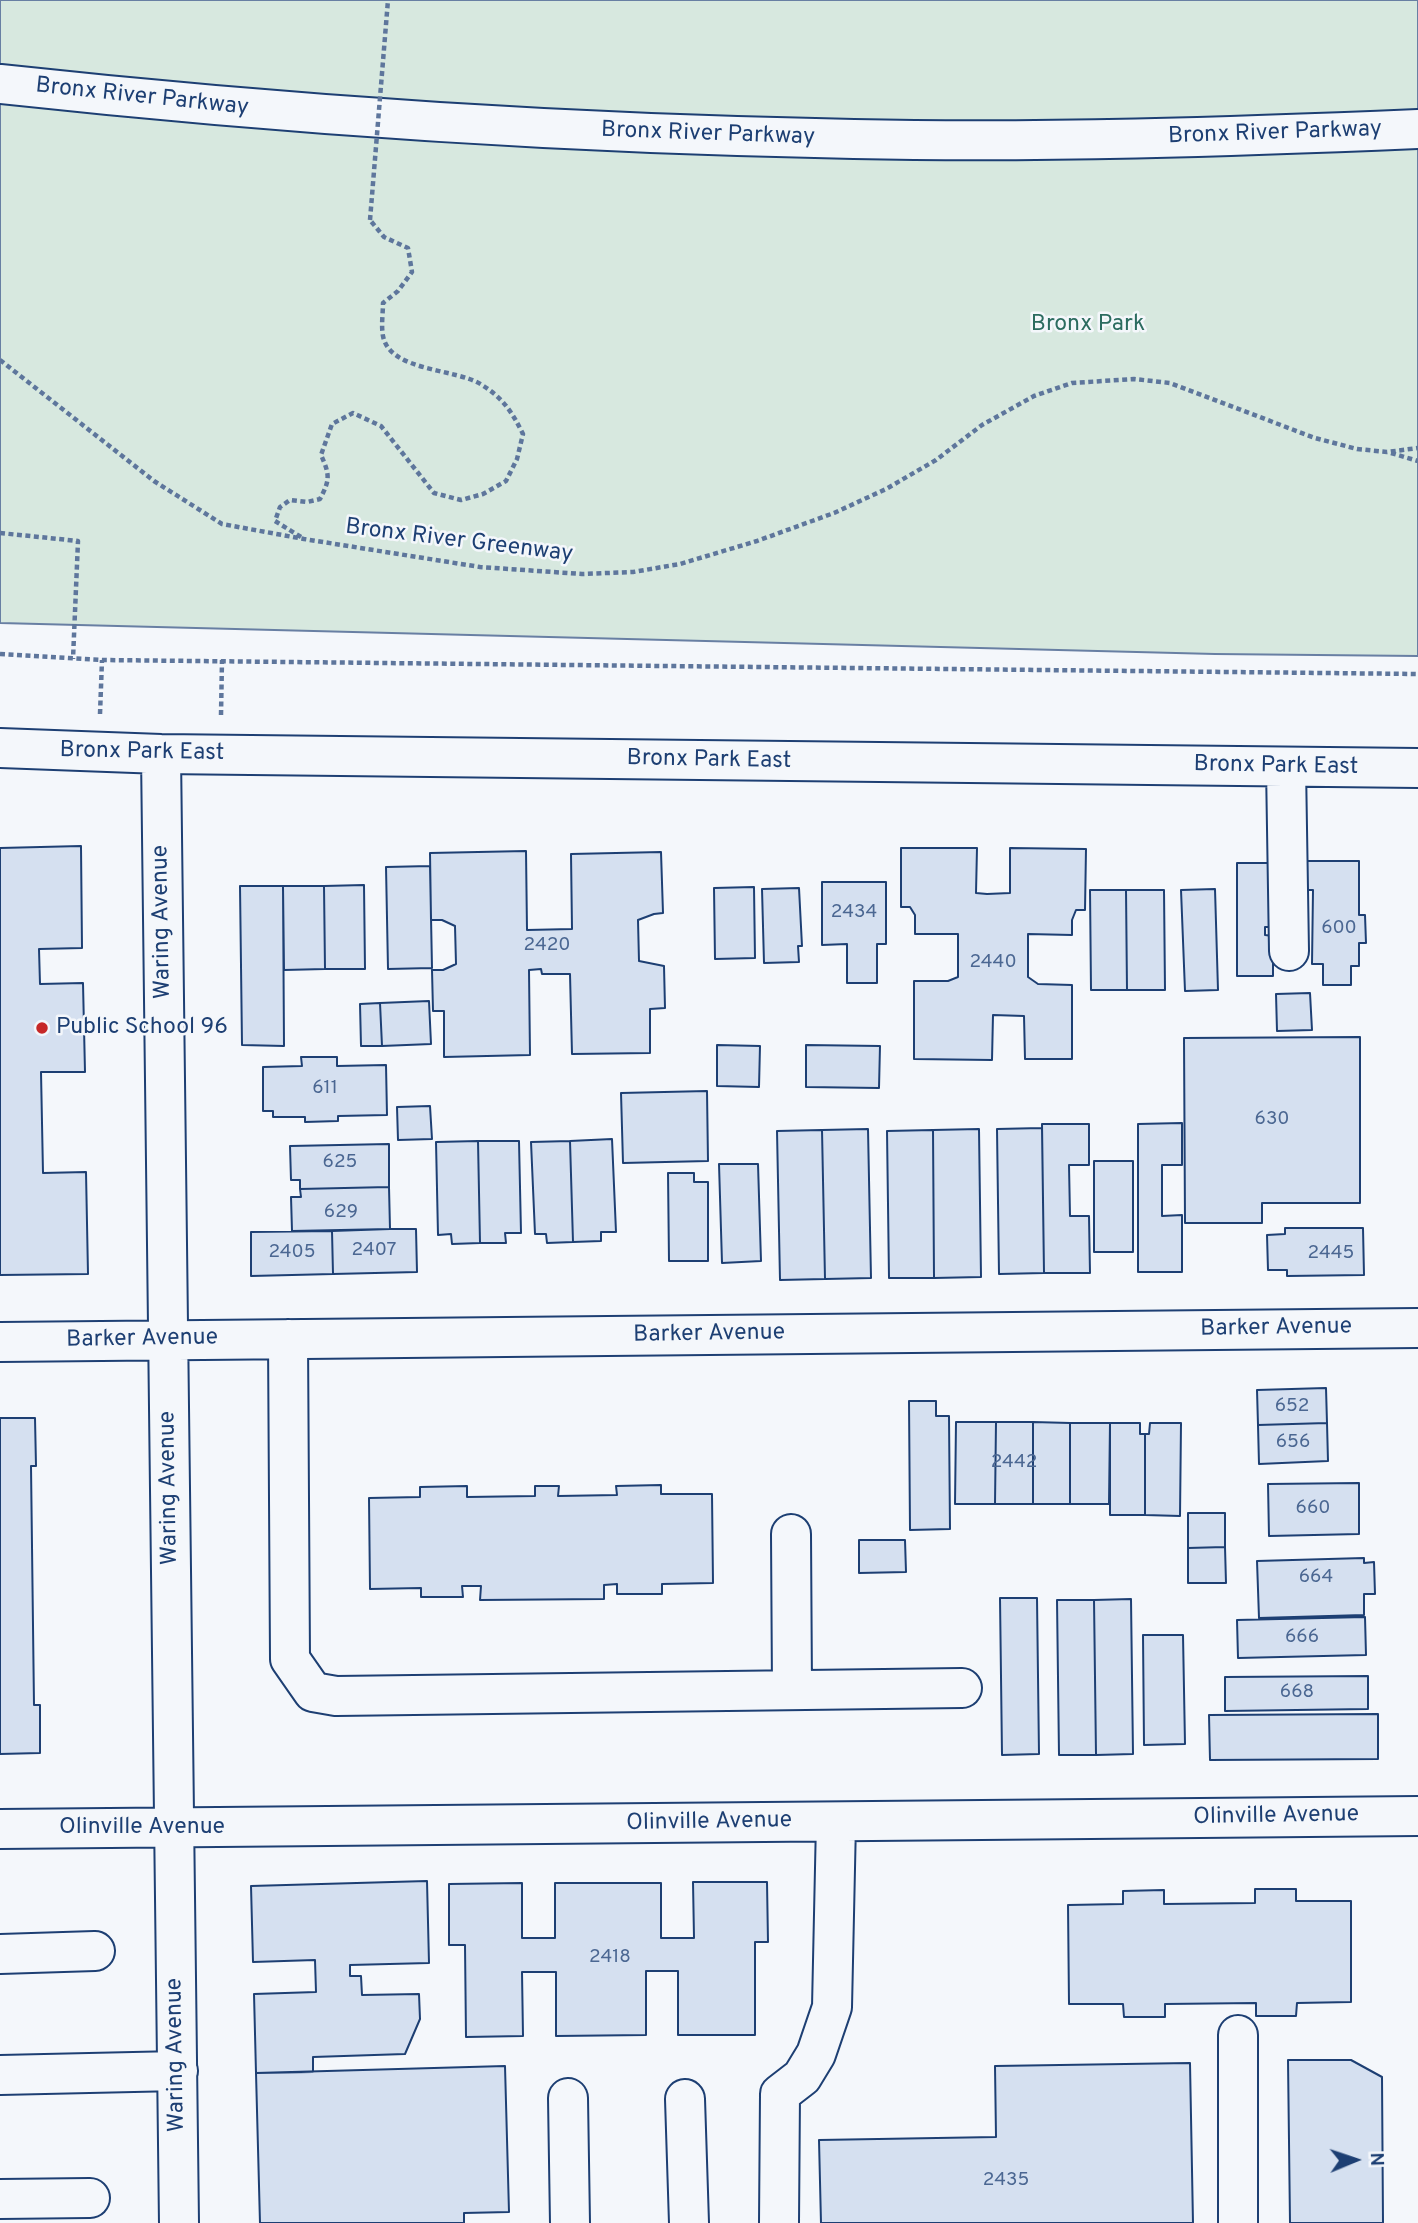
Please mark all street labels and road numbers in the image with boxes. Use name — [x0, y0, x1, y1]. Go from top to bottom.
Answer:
street label: Bronx River Parkway — [34, 73, 250, 123]
street label: Bronx River Parkway — [1168, 116, 1382, 152]
street label: Bronx River Parkway — [601, 117, 815, 153]
street label: Bronx River Greenway — [344, 514, 574, 570]
street label: Bronx Park East — [59, 738, 225, 768]
street label: Bronx Park East — [626, 746, 792, 776]
street label: Bronx Park East — [1193, 752, 1359, 782]
street label: Waring Avenue — [148, 845, 178, 999]
street label: Barker Avenue — [1200, 1314, 1352, 1344]
street label: Barker Avenue — [633, 1320, 785, 1350]
street label: Barker Avenue — [66, 1325, 218, 1355]
street label: Waring Avenue — [155, 1411, 185, 1565]
street label: Olinville Avenue — [1193, 1802, 1359, 1832]
street label: Olinville Avenue — [626, 1808, 792, 1838]
street label: Olinville Avenue — [59, 1814, 225, 1842]
street label: Waring Avenue — [162, 1978, 192, 2132]

